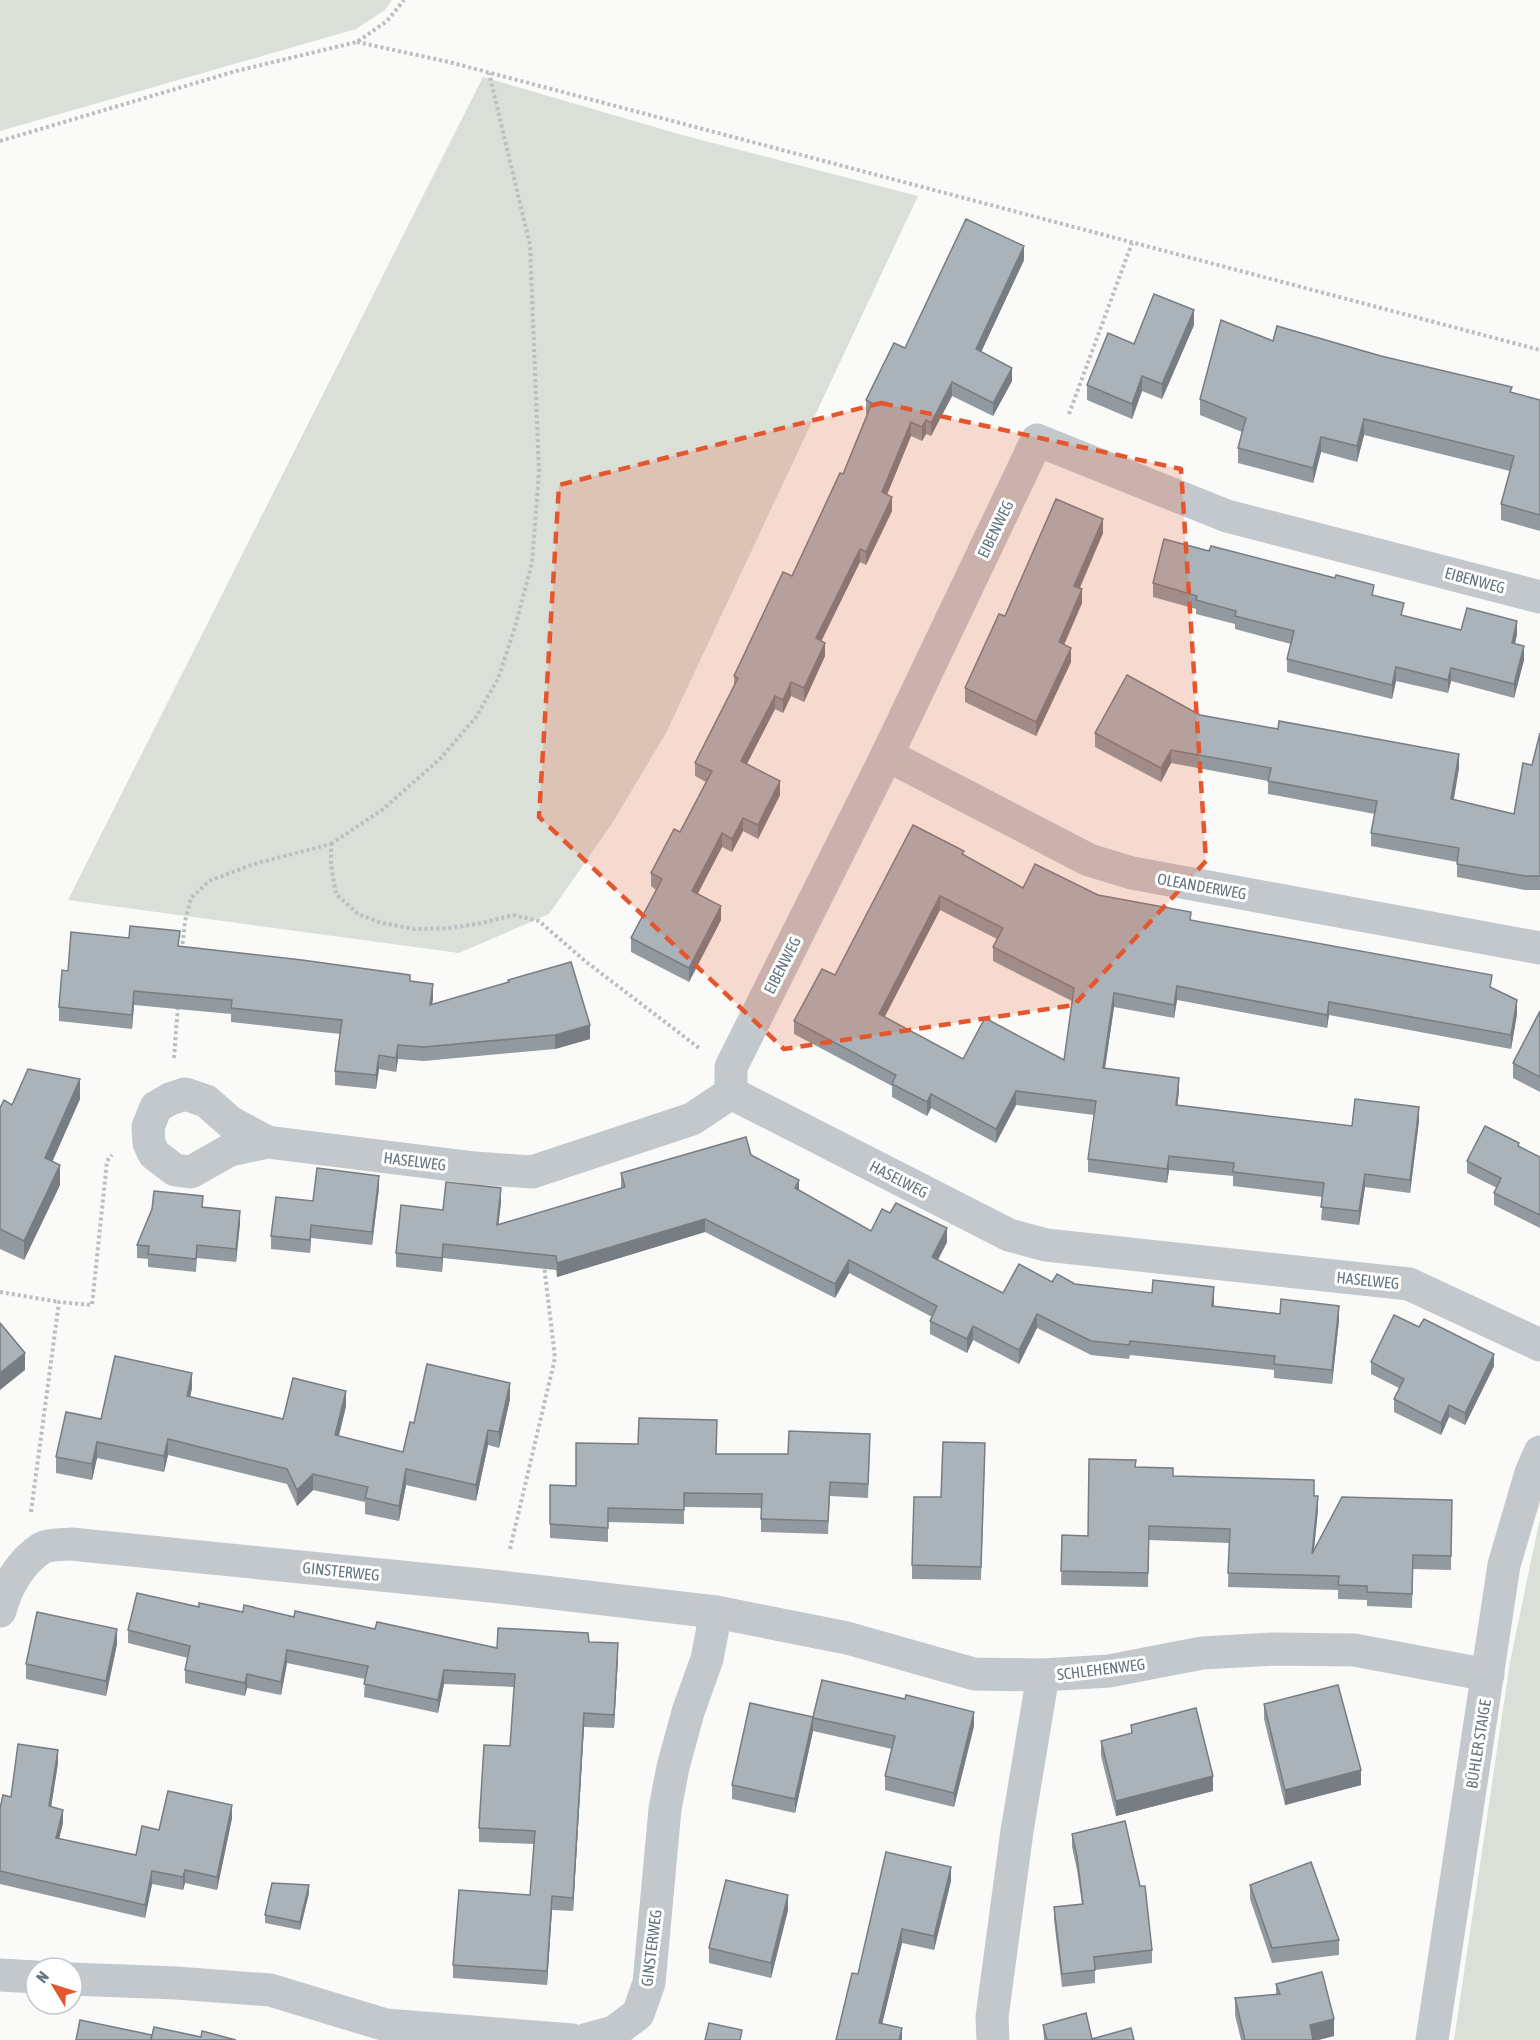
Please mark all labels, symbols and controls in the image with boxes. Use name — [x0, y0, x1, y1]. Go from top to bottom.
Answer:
street label: EIBENWEG — [973, 497, 1017, 561]
street label: EIBENWEG — [1443, 563, 1507, 597]
street label: OLEANDERWEG — [1156, 869, 1248, 903]
street label: EIBENWEG — [760, 933, 804, 997]
street label: HASELWEG — [383, 1148, 447, 1174]
street label: HASELWEG — [867, 1157, 931, 1201]
street label: HASELWEG — [1336, 1268, 1400, 1292]
street label: GINSTERWEG — [302, 1558, 380, 1584]
street label: SCHLEHENWEG — [1056, 1655, 1146, 1683]
street label: BÜHLER STAIGE — [1462, 1698, 1494, 1790]
street label: GINSTERWEG — [637, 1909, 665, 1987]
north arrow — [24, 1956, 84, 2016]
text: N — [32, 1967, 52, 1986]

